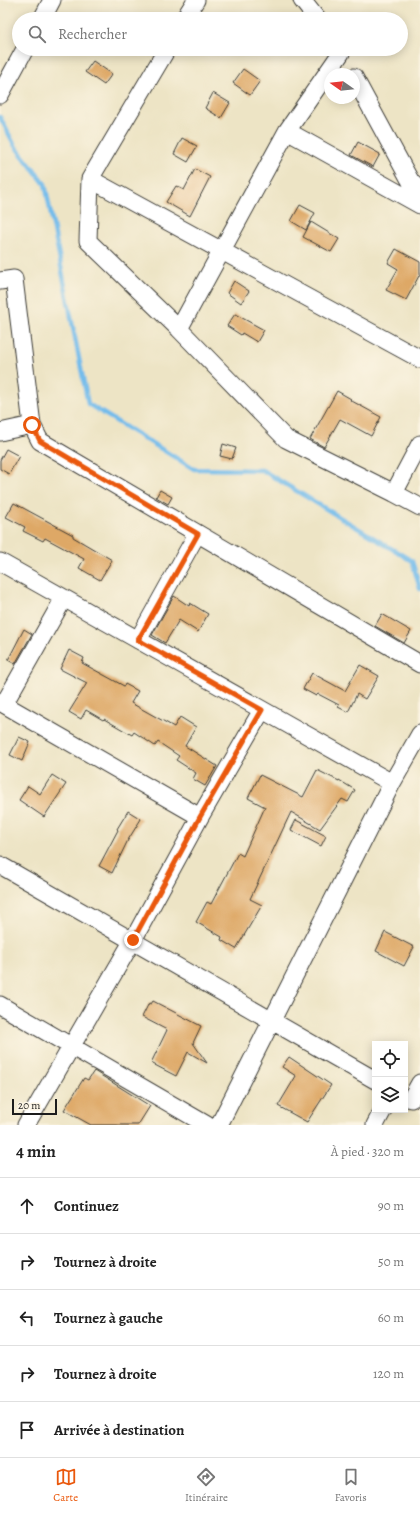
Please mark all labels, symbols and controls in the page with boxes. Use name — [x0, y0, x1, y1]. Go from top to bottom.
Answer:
search box — [12, 12, 408, 56]
icon: search — [26, 23, 48, 45]
text: Rechercher — [58, 24, 127, 44]
north arrow — [324, 68, 360, 104]
route start — [23, 416, 41, 434]
route end — [124, 931, 142, 949]
map controls — [372, 1041, 408, 1113]
button: locate — [372, 1041, 408, 1077]
button: layers — [372, 1077, 408, 1113]
scale bar — [12, 1097, 57, 1116]
text: 20 m — [18, 1098, 40, 1113]
text: 4 min — [16, 1140, 56, 1163]
text: À pied · 320 m — [331, 1143, 404, 1160]
icon: ahead — [16, 1195, 38, 1217]
text: Continuez — [54, 1196, 119, 1216]
text: 90 m — [378, 1197, 404, 1214]
icon: right — [16, 1251, 38, 1273]
text: Tournez à droite — [54, 1252, 157, 1272]
text: 50 m — [378, 1253, 404, 1270]
icon: left — [16, 1307, 38, 1329]
text: Tournez à gauche — [54, 1308, 163, 1328]
text: 60 m — [378, 1309, 404, 1326]
icon: right — [16, 1363, 38, 1385]
text: Tournez à droite — [54, 1364, 157, 1384]
text: 120 m — [373, 1365, 404, 1382]
icon: arrive — [16, 1419, 38, 1441]
text: Arrivée à destination — [54, 1420, 185, 1440]
tab: Carte — [53, 1466, 78, 1505]
tab: Itinéraire — [185, 1466, 228, 1505]
tab: Favoris — [335, 1466, 367, 1505]

